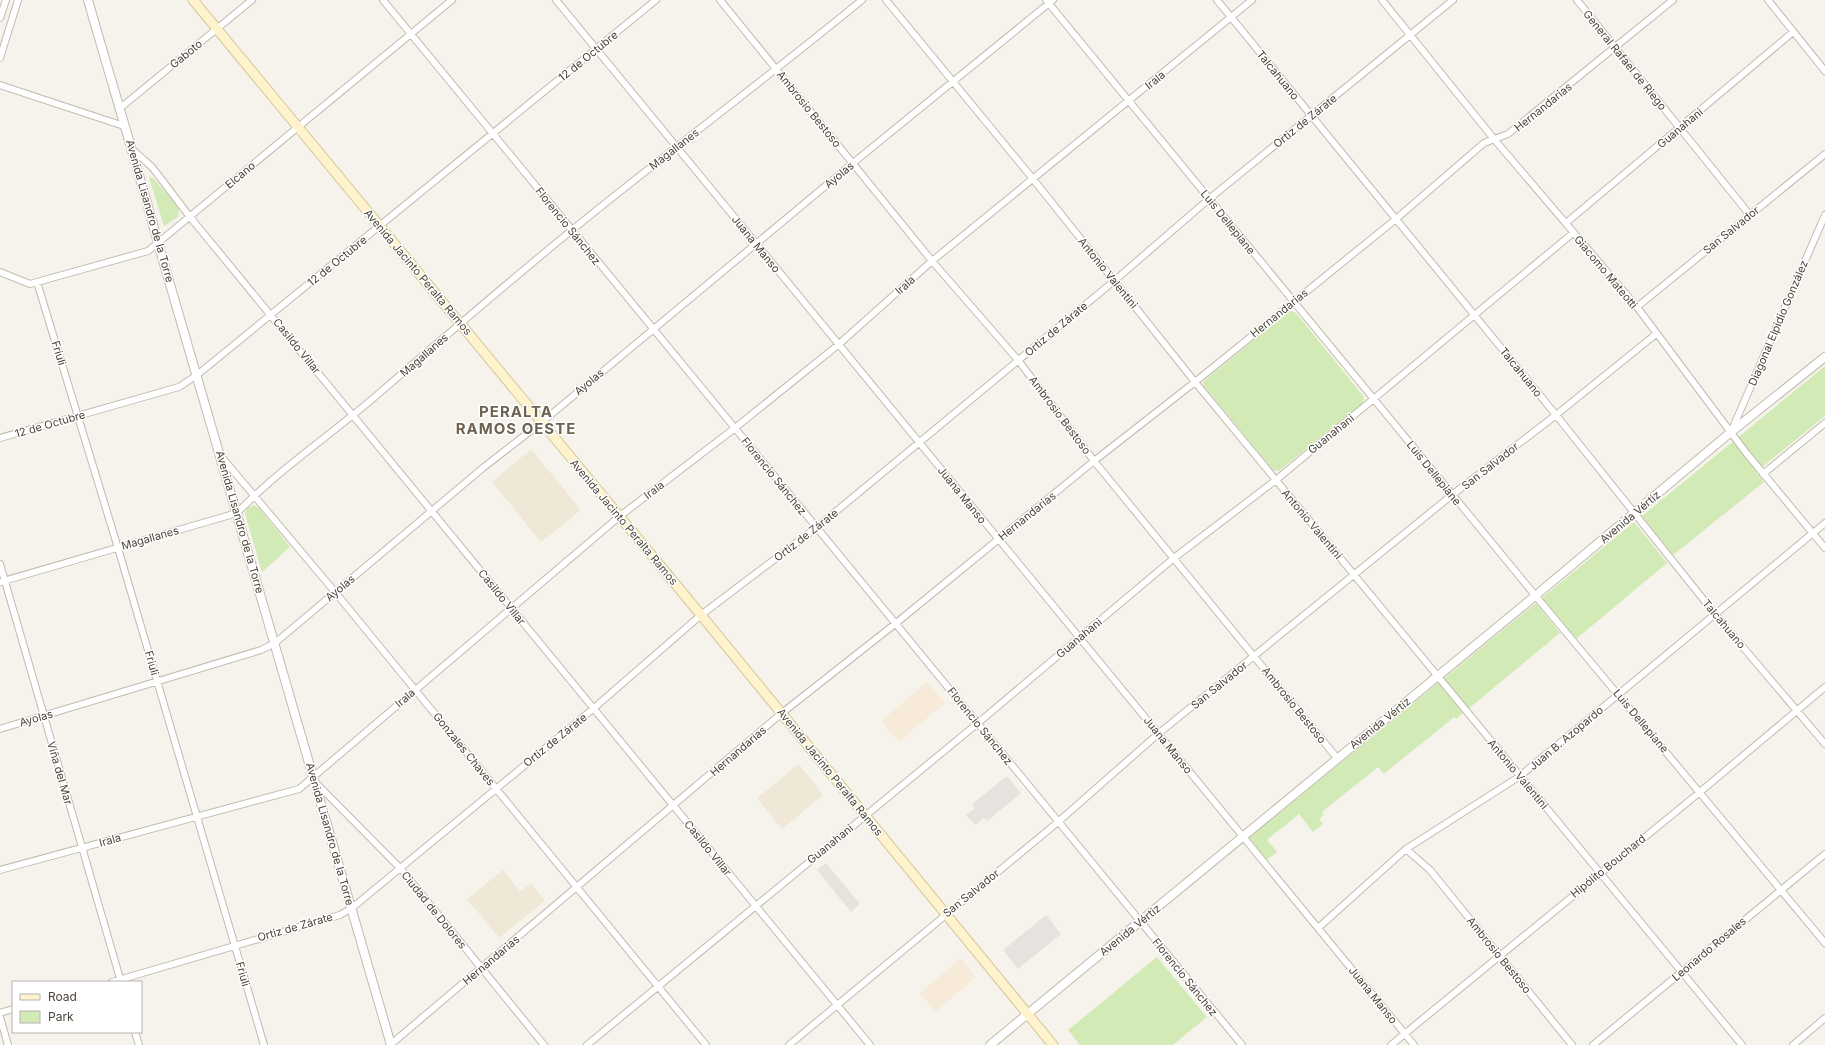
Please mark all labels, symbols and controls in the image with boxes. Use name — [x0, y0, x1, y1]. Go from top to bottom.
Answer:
street label: General Rafael de Riego — [1580, 7, 1670, 113]
street label: 12 de Octubre — [555, 28, 621, 84]
street label: Gaboto — [167, 36, 205, 71]
street label: Talcahuano — [1254, 47, 1303, 103]
street label: Ambrosio Bestoso — [774, 68, 844, 150]
street label: Irala — [1142, 68, 1168, 92]
street label: Hernandarias — [1511, 79, 1575, 134]
street label: Ortiz de Zárate — [1270, 91, 1340, 151]
street label: Guanahani — [1654, 105, 1706, 151]
street label: Magallanes — [646, 125, 702, 173]
street label: Avenida Lisandro de la Torre — [123, 138, 177, 284]
street label: Elcano — [222, 158, 258, 192]
street label: Ayolas — [821, 159, 857, 191]
street label: Florencio Sánchez — [532, 184, 604, 268]
street label: Luis Dellepiane — [1198, 187, 1258, 257]
street label: San Salvador — [1700, 203, 1762, 257]
street label: Avenida Jacinto Peralta Ramos — [361, 206, 475, 338]
street label: Juana Manso — [729, 212, 784, 276]
street label: Giacomo Mateotti — [1571, 232, 1641, 312]
street label: 12 de Octubre — [304, 233, 370, 289]
street label: Antonio Valentini — [1075, 235, 1141, 311]
street label: Diagonal Elpidio González — [1745, 258, 1811, 388]
street label: Irala — [892, 272, 918, 298]
street label: Hernandarias — [1247, 285, 1311, 340]
street label: Ortiz de Zárate — [1022, 299, 1090, 359]
street label: Casildo Villar — [270, 315, 324, 377]
street label: Magallanes — [397, 330, 451, 380]
street label: Friuli — [49, 339, 69, 367]
street label: Talcahuano — [1497, 344, 1546, 400]
street label: Ayolas — [571, 366, 607, 398]
street label: Ambrosio Bestoso — [1026, 373, 1094, 457]
district label: PERALTA RAMOS OESTE — [456, 402, 576, 438]
street label: 12 de Octubre — [13, 407, 87, 441]
street label: Guanahani — [1305, 411, 1357, 457]
street label: Florencio Sánchez — [738, 434, 810, 518]
street label: Luis Dellepiane — [1404, 438, 1464, 508]
street label: San Salvador — [1459, 439, 1521, 493]
street label: Avenida Lisandro de la Torre — [213, 449, 267, 595]
street label: Avenida Jacinto Peralta Ramos — [567, 456, 681, 588]
street label: Juana Manso — [935, 463, 990, 527]
street label: Irala — [641, 478, 667, 502]
street label: Antonio Valentini — [1279, 486, 1345, 562]
street label: Hernandarias — [995, 488, 1059, 543]
street label: Avenida Vértiz — [1597, 488, 1663, 546]
street label: Ortiz de Zárate — [771, 506, 841, 564]
street label: Magallanes — [120, 523, 181, 553]
street label: Casildo Villar — [475, 566, 529, 628]
street label: Ayolas — [322, 572, 358, 604]
street label: Talcahuano — [1699, 597, 1749, 652]
street label: Guanahani — [1053, 615, 1105, 661]
street label: Friuli — [142, 649, 162, 677]
street label: San Salvador — [1188, 658, 1250, 712]
street label: Ambrosio Bestoso — [1259, 664, 1329, 746]
street label: Florencio Sánchez — [944, 684, 1016, 768]
street label: Irala — [392, 685, 418, 711]
street label: Luis Dellepiane — [1610, 686, 1672, 756]
street label: Avenida Vértiz — [1347, 694, 1413, 752]
street label: Juan B. Azopardo — [1526, 703, 1606, 773]
street label: Avenida Jacinto Peralta Ramos — [774, 705, 886, 839]
street label: Ayolas — [18, 707, 54, 729]
street label: Gonzales Chaves — [430, 710, 498, 789]
street label: Ortiz de Zárate — [520, 710, 590, 770]
street label: Juana Manso — [1141, 713, 1196, 777]
street label: Hernandarias — [707, 723, 769, 779]
street label: Antonio Valentini — [1485, 736, 1551, 812]
street label: Viña del Mar — [44, 740, 76, 806]
street label: Avenida Lisandro de la Torre — [303, 761, 357, 907]
street label: Casildo Villar — [681, 817, 735, 879]
street label: Guanahani — [804, 821, 856, 867]
street label: Irala — [98, 830, 122, 850]
street label: Hipólito Bouchard — [1568, 831, 1648, 901]
street label: San Salvador — [940, 866, 1002, 920]
street label: Ciudad de Dolores — [398, 868, 470, 952]
street label: Avenida Vértiz — [1097, 901, 1163, 959]
street label: Ortiz de Zárate — [256, 910, 334, 944]
street label: Ambrosio Bestoso — [1464, 914, 1534, 996]
street label: Leonardo Rosales — [1669, 914, 1749, 984]
street label: Hernandarias — [460, 932, 522, 988]
street label: Florencio Sánchez — [1149, 935, 1221, 1019]
street label: Friuli — [233, 960, 253, 988]
street label: Juana Manso — [1346, 963, 1401, 1027]
legend — [12, 981, 142, 1033]
text: Road — [48, 989, 77, 1004]
text: Park — [48, 1009, 74, 1024]

